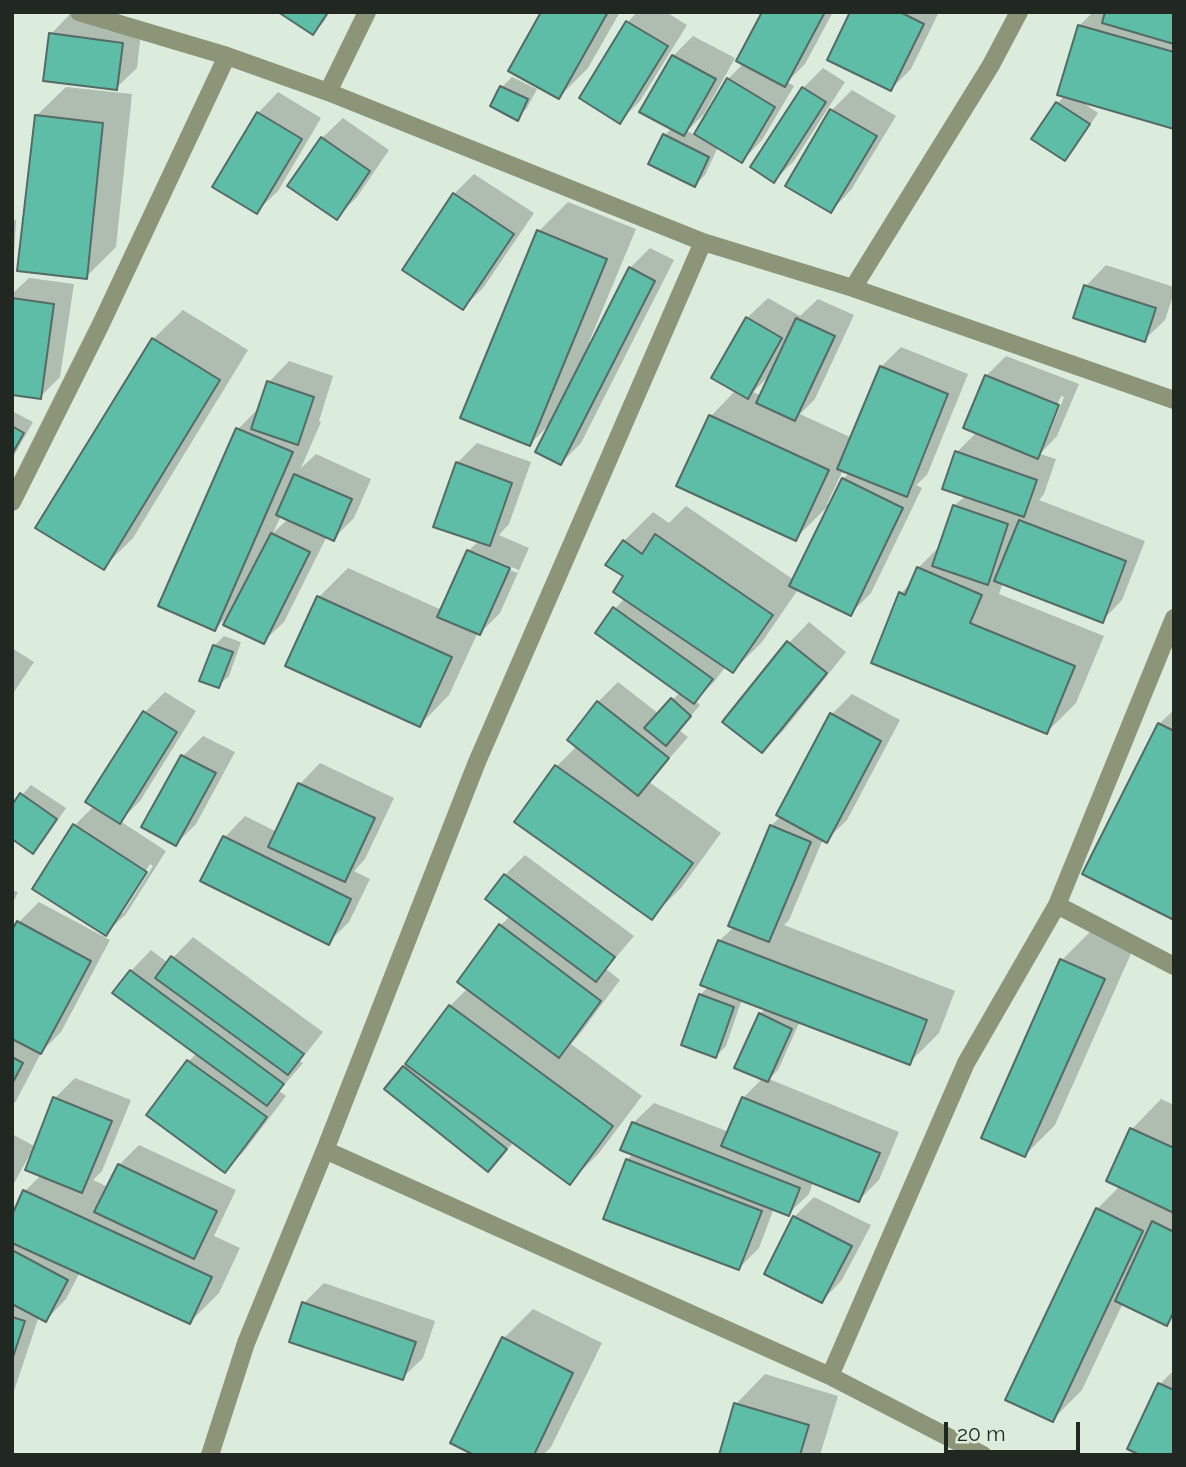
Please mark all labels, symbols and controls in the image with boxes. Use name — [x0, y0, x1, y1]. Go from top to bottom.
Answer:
scale bar — [948, 1408, 1084, 1452]
text: 20 m — [957, 1421, 1005, 1446]

